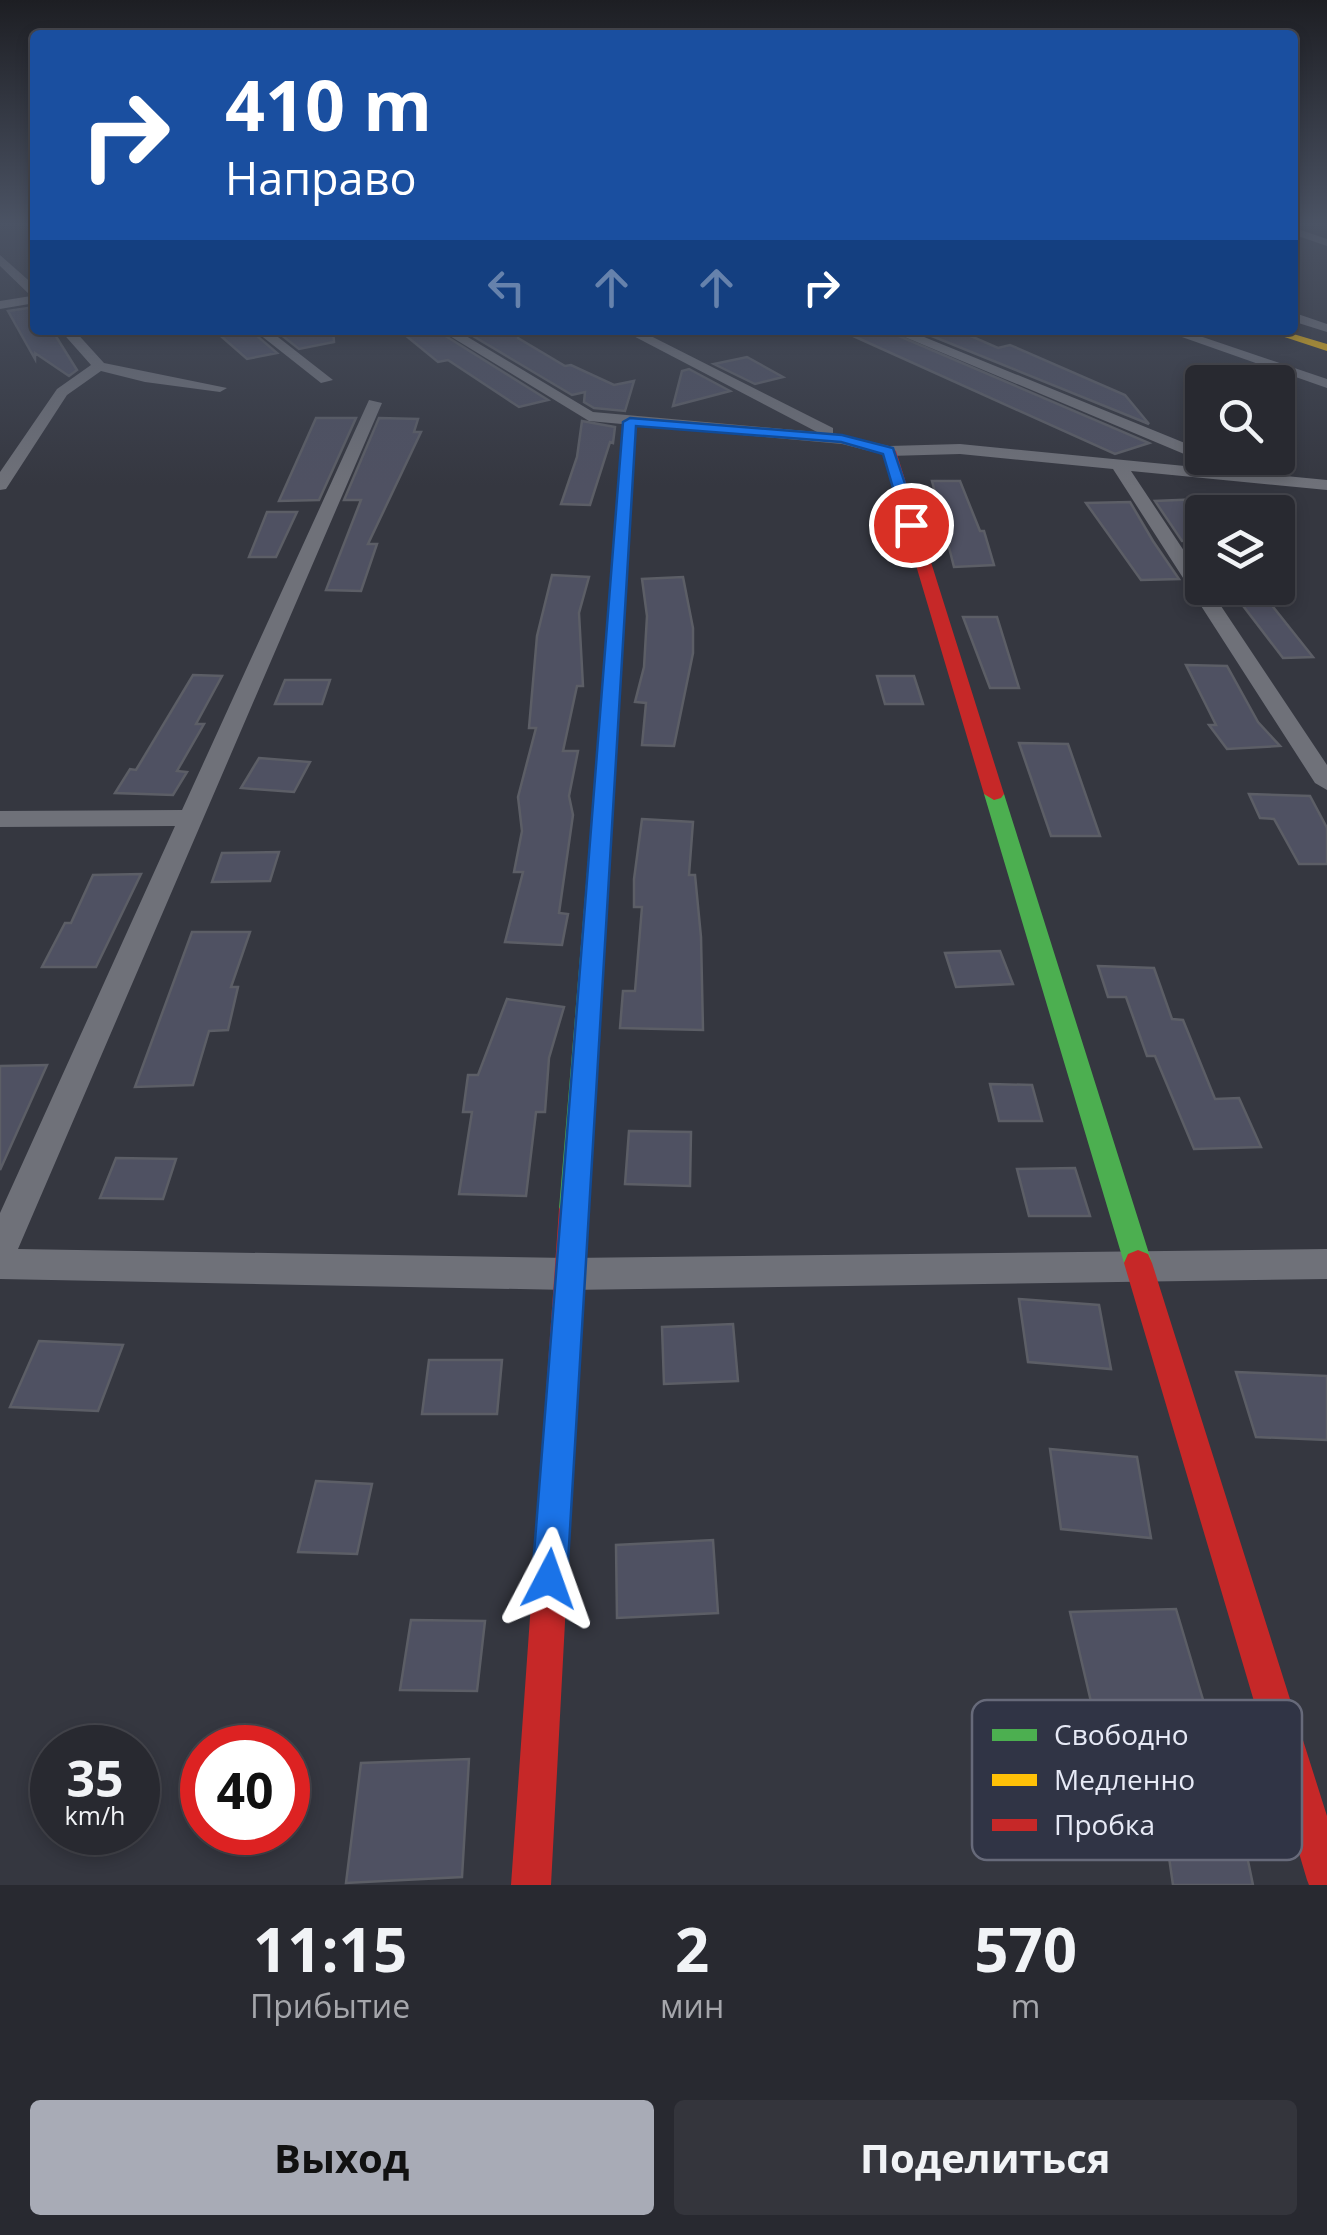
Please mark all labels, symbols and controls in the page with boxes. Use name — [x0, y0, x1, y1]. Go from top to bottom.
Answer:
text: 410 m — [225, 56, 432, 152]
icon: right — [60, 70, 190, 200]
text: Направо — [225, 147, 417, 208]
icon: left — [479, 260, 534, 315]
icon: ahead — [584, 260, 639, 315]
icon: ahead — [689, 260, 744, 315]
icon: right — [794, 260, 849, 315]
map controls — [1185, 365, 1295, 605]
button: search — [1185, 365, 1295, 475]
pin — [869, 483, 954, 568]
button: layers — [1185, 495, 1295, 605]
icon: arrive — [884, 498, 939, 553]
position arrow — [497, 1527, 601, 1631]
legend — [972, 1700, 1302, 1860]
text: Свободно — [1054, 1715, 1189, 1753]
speed limit sign: 40 — [180, 1725, 310, 1855]
text: 35 — [66, 1744, 124, 1812]
text: Медленно — [1054, 1760, 1195, 1798]
text: km/h — [65, 1798, 125, 1832]
text: Пробка — [1054, 1805, 1155, 1843]
text: 11:15 — [253, 1908, 407, 1990]
text: 2 — [675, 1908, 709, 1990]
text: 570 — [974, 1908, 1077, 1990]
text: Прибытие — [250, 1984, 410, 2027]
text: мин — [660, 1984, 724, 2027]
text: m — [1011, 1984, 1040, 2027]
button: Выход — [30, 2100, 654, 2215]
button: Поделиться — [674, 2100, 1297, 2215]

